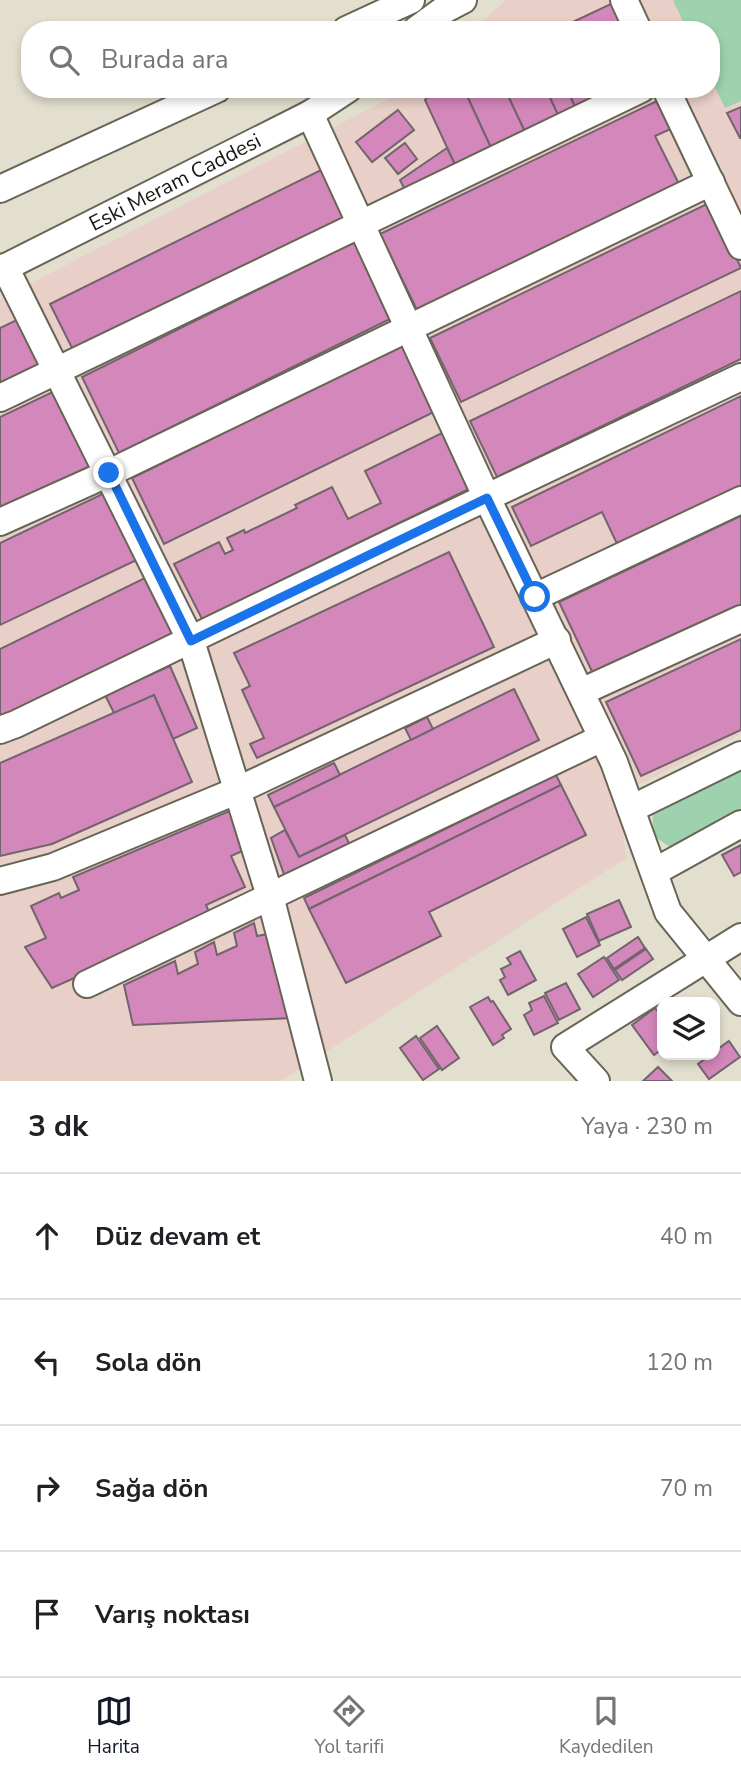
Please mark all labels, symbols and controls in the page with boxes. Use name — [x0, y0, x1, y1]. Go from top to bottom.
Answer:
search box — [21, 21, 720, 98]
icon: search — [45, 41, 83, 79]
text: Burada ara — [101, 42, 228, 77]
street label: Eski Meram Caddesi — [84, 126, 266, 238]
route end — [93, 457, 124, 488]
route start — [519, 581, 550, 612]
map controls — [657, 997, 720, 1060]
button: layers — [657, 997, 720, 1060]
text: 3 dk — [28, 1106, 88, 1147]
text: Yaya · 230 m — [581, 1111, 713, 1142]
icon: ahead — [28, 1217, 66, 1255]
text: Düz devam et — [95, 1219, 260, 1254]
text: 40 m — [660, 1221, 713, 1252]
icon: left — [28, 1343, 66, 1381]
text: Sola dön — [95, 1345, 202, 1380]
text: 120 m — [646, 1347, 713, 1378]
icon: right — [28, 1469, 66, 1507]
text: Sağa dön — [95, 1471, 208, 1506]
text: 70 m — [660, 1473, 713, 1504]
icon: arrive — [28, 1595, 66, 1633]
text: Varış noktası — [95, 1597, 250, 1632]
tab: Harita — [87, 1692, 140, 1760]
tab: Yol tarifi — [315, 1692, 384, 1760]
tab: Kaydedilen — [559, 1692, 654, 1760]

